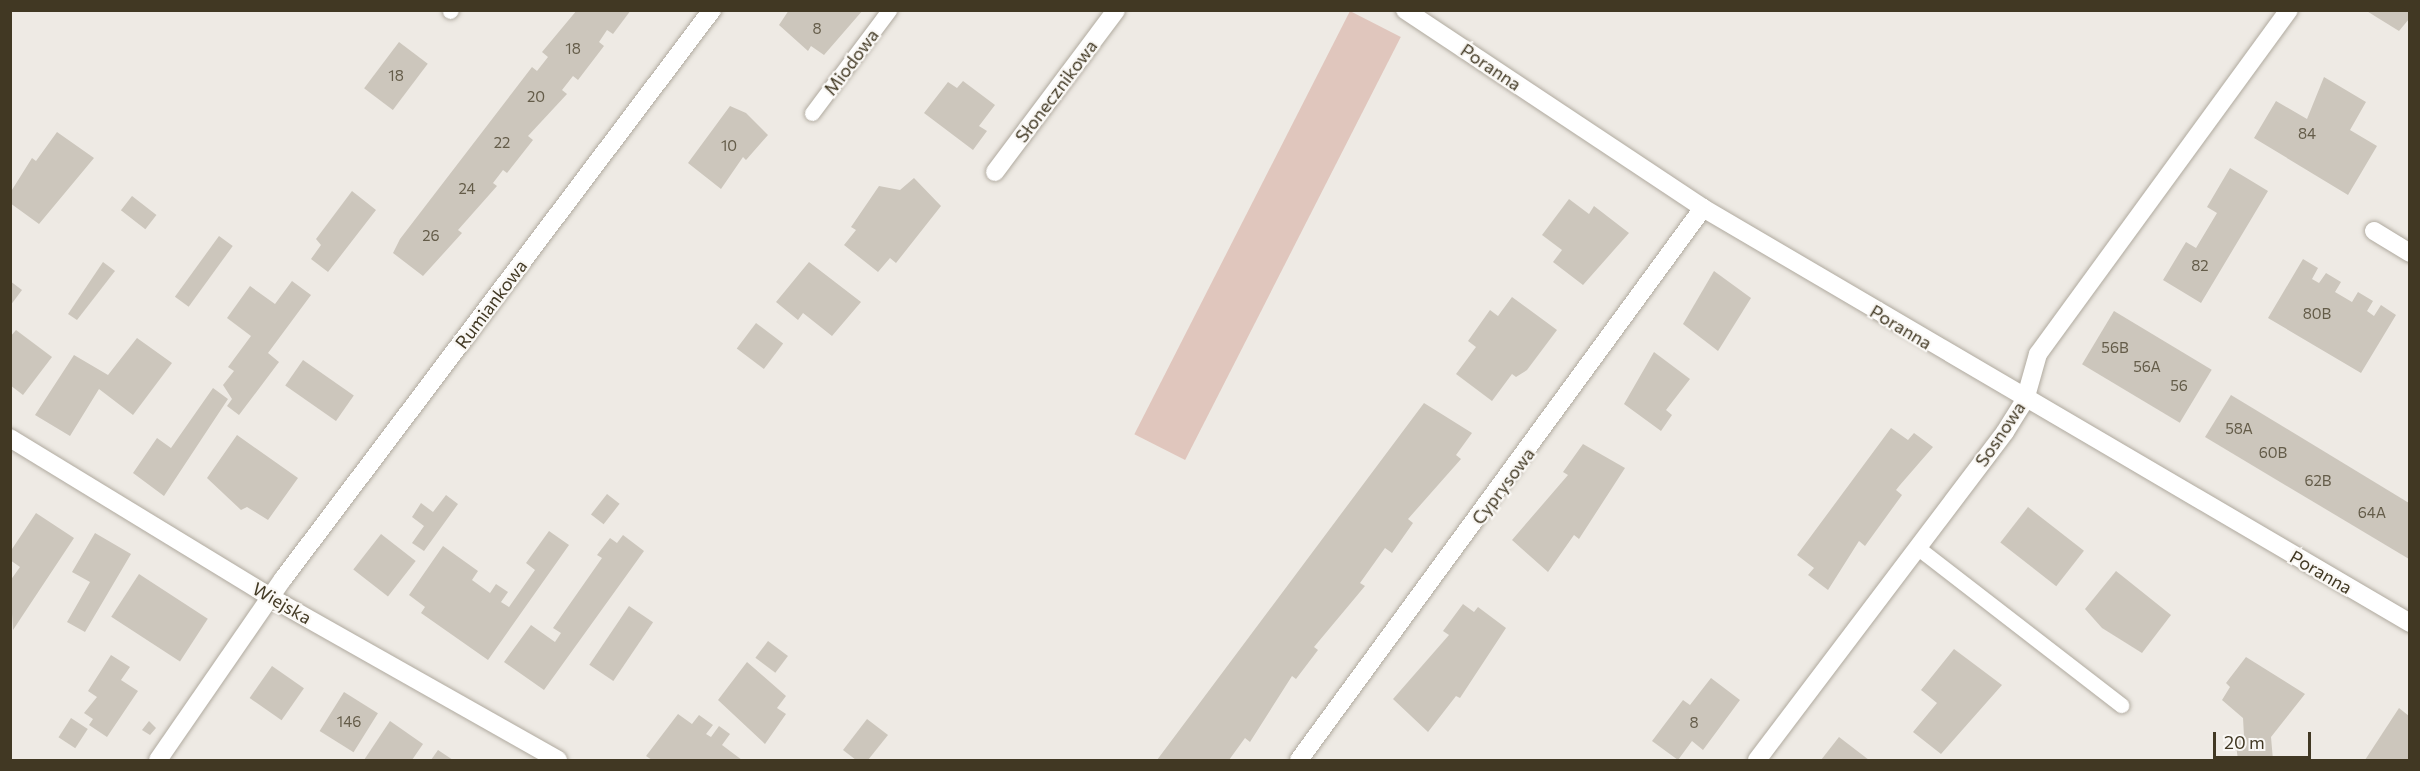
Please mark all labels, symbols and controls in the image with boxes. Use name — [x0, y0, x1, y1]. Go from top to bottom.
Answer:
house number: 8 — [812, 20, 822, 38]
street label: Miodowa — [819, 25, 883, 99]
street label: Słonecznikowa — [1010, 35, 1102, 147]
street label: Poranna — [1457, 39, 1525, 95]
house number: 18 — [565, 40, 581, 58]
house number: 18 — [388, 67, 404, 85]
house number: 20 — [527, 88, 545, 106]
house number: 84 — [2298, 125, 2316, 143]
house number: 22 — [494, 134, 510, 152]
house number: 10 — [721, 137, 737, 155]
house number: 24 — [458, 180, 476, 198]
house number: 26 — [422, 227, 440, 245]
street label: Rumiankowa — [451, 255, 531, 353]
house number: 82 — [2191, 257, 2209, 275]
street label: Poranna — [1866, 300, 1936, 354]
house number: 80B — [2303, 305, 2331, 323]
house number: 56B — [2101, 339, 2129, 357]
house number: 56A — [2133, 358, 2161, 376]
house number: 56 — [2170, 377, 2188, 395]
street label: Sosnowa — [1970, 397, 2030, 471]
house number: 58A — [2225, 420, 2253, 438]
street label: Cyprysowa — [1467, 443, 1539, 529]
house number: 60B — [2259, 444, 2287, 462]
house number: 62B — [2304, 472, 2332, 490]
house number: 64A — [2358, 504, 2386, 522]
street label: Poranna — [2286, 546, 2356, 598]
street label: Wiejska — [249, 578, 315, 628]
house number: 146 — [337, 713, 361, 731]
house number: 8 — [1689, 714, 1699, 732]
scale bar — [2216, 720, 2314, 758]
text: 20 m — [2224, 731, 2265, 753]

